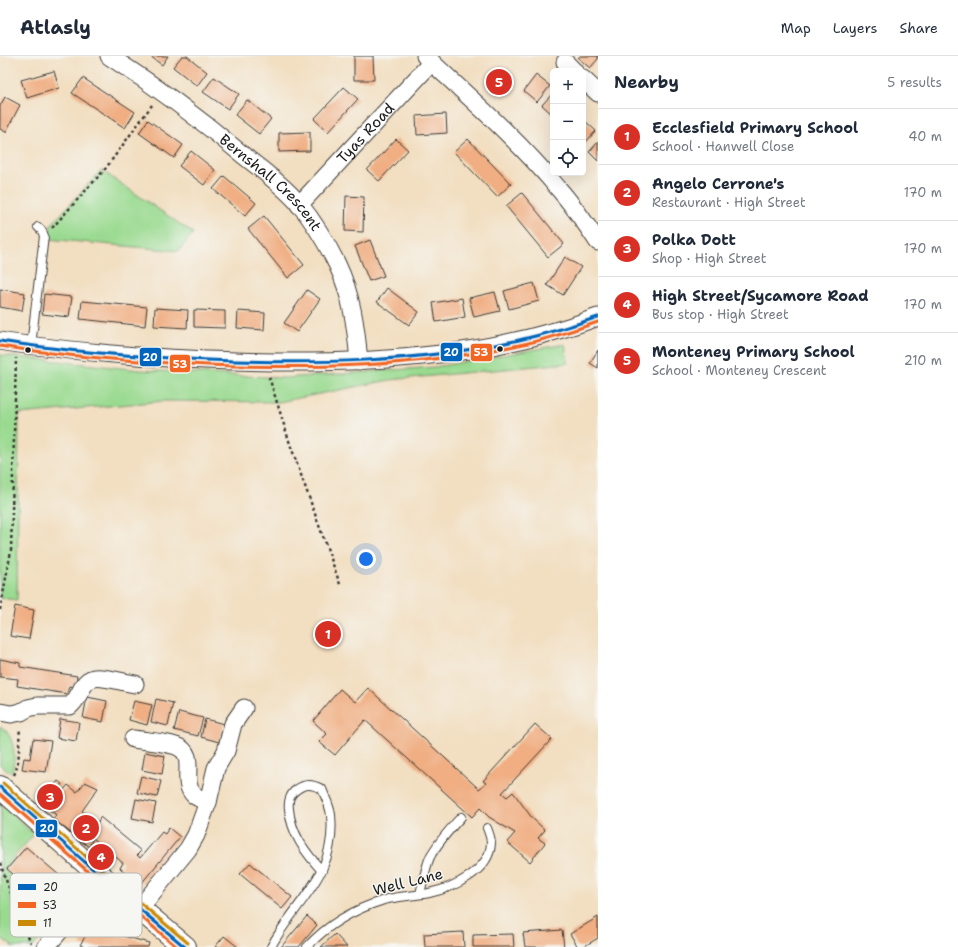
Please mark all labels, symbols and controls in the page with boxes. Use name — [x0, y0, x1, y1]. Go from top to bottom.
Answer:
text: Atlasly — [20, 15, 91, 40]
text: Map — [781, 19, 811, 37]
text: Layers — [833, 19, 877, 37]
text: Share — [899, 19, 938, 37]
pin: 5 — [486, 67, 512, 97]
map controls — [550, 68, 586, 176]
button: + — [550, 68, 586, 104]
text: Nearby — [614, 71, 679, 93]
text: 5 results — [887, 74, 942, 91]
street label: Tyas Road — [333, 98, 399, 168]
button: − — [550, 104, 586, 140]
text: Ecclesfield Primary School — [652, 118, 858, 138]
text: 1 — [624, 128, 630, 145]
text: 40 m — [908, 128, 942, 145]
street label: Bernshall Crescent — [215, 130, 326, 235]
text: School · Hanwell Close — [652, 138, 794, 155]
button: locate — [550, 140, 586, 176]
text: Angelo Cerrone's — [652, 174, 784, 194]
text: 2 — [622, 184, 632, 201]
text: 170 m — [904, 184, 942, 201]
text: Restaurant · High Street — [652, 194, 806, 211]
text: Polka Dott — [652, 230, 736, 250]
text: 3 — [622, 240, 632, 257]
text: 170 m — [904, 240, 942, 257]
text: Shop · High Street — [652, 250, 766, 267]
text: High Street/Sycamore Road — [652, 286, 869, 306]
text: 4 — [622, 296, 632, 313]
text: 170 m — [904, 296, 942, 313]
text: Bus stop · High Street — [652, 306, 789, 323]
line badge: 20 — [440, 342, 463, 362]
text: Monteney Primary School — [652, 342, 855, 362]
line badge: 53 — [470, 343, 493, 362]
unlabelled marker — [495, 344, 505, 354]
unlabelled marker — [23, 345, 33, 355]
text: 20 — [443, 345, 459, 360]
text: 53 — [474, 345, 489, 360]
line badge: 20 — [139, 347, 162, 367]
text: 20 — [142, 350, 158, 365]
text: 5 — [623, 352, 631, 369]
text: 210 m — [904, 352, 942, 369]
line badge: 53 — [169, 354, 191, 373]
text: 53 — [173, 357, 188, 372]
text: School · Monteney Crescent — [652, 362, 827, 379]
your location — [356, 549, 376, 569]
pin: 1 — [315, 619, 341, 649]
pin: 3 — [37, 782, 63, 812]
pin: 2 — [73, 813, 99, 843]
line badge: 20 — [35, 819, 58, 838]
text: 20 — [39, 821, 55, 836]
pin: 4 — [88, 842, 114, 872]
street label: Well Lane — [371, 864, 445, 900]
legend — [10, 873, 142, 937]
text: 20 — [43, 880, 58, 895]
text: 53 — [43, 898, 57, 913]
text: 11 — [43, 916, 52, 931]

